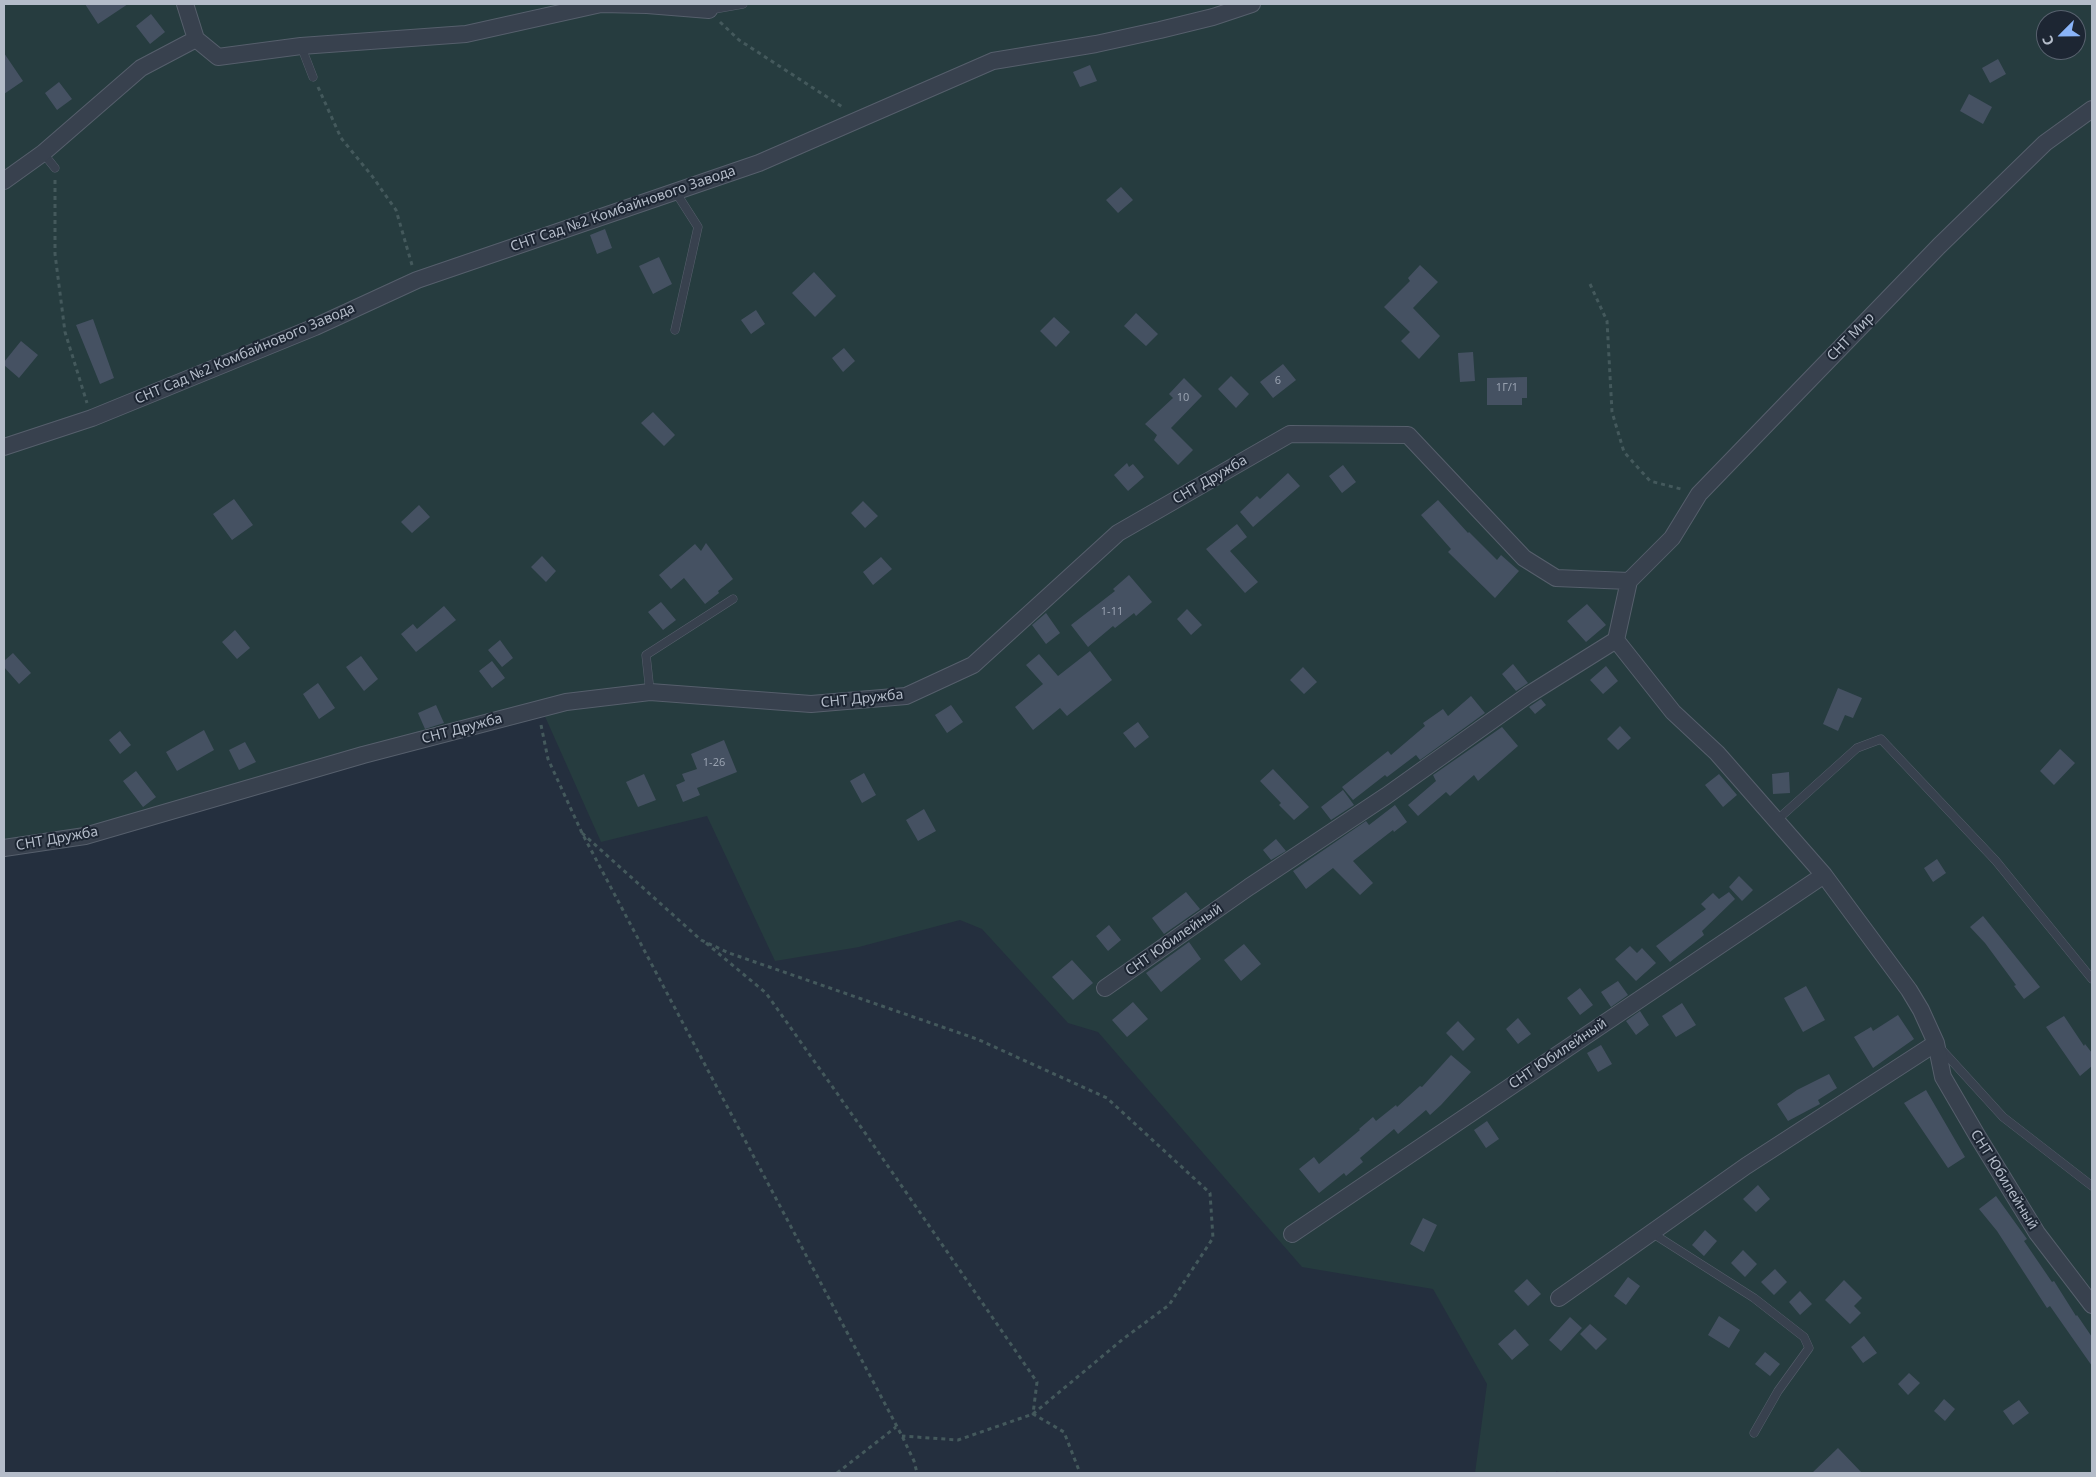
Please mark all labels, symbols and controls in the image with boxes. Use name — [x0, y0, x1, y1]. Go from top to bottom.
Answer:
north arrow — [2036, 10, 2086, 60]
text: С — [2037, 33, 2058, 49]
street label: СНТ Сад №2 Комбайнового Завода — [508, 162, 738, 256]
street label: СНТ Сад №2 Комбайнового Завода — [133, 300, 357, 408]
street label: СНТ Мир — [1824, 309, 1878, 365]
house number: 6 — [1275, 374, 1281, 388]
house number: 1Г/1 — [1496, 381, 1518, 395]
house number: 10 — [1177, 391, 1189, 405]
street label: СНТ Дружба — [1170, 452, 1250, 508]
house number: 1-11 — [1101, 605, 1123, 619]
street label: СНТ Дружба — [820, 686, 904, 712]
street label: СНТ Дружба — [420, 710, 504, 748]
house number: 1-26 — [703, 756, 725, 770]
street label: СНТ Дружба — [15, 824, 99, 854]
street label: СНТ Юбилейный — [1122, 900, 1226, 980]
street label: СНТ Юбилейный — [1506, 1015, 1610, 1093]
street label: СНТ Юбилейный — [1967, 1127, 2041, 1233]

